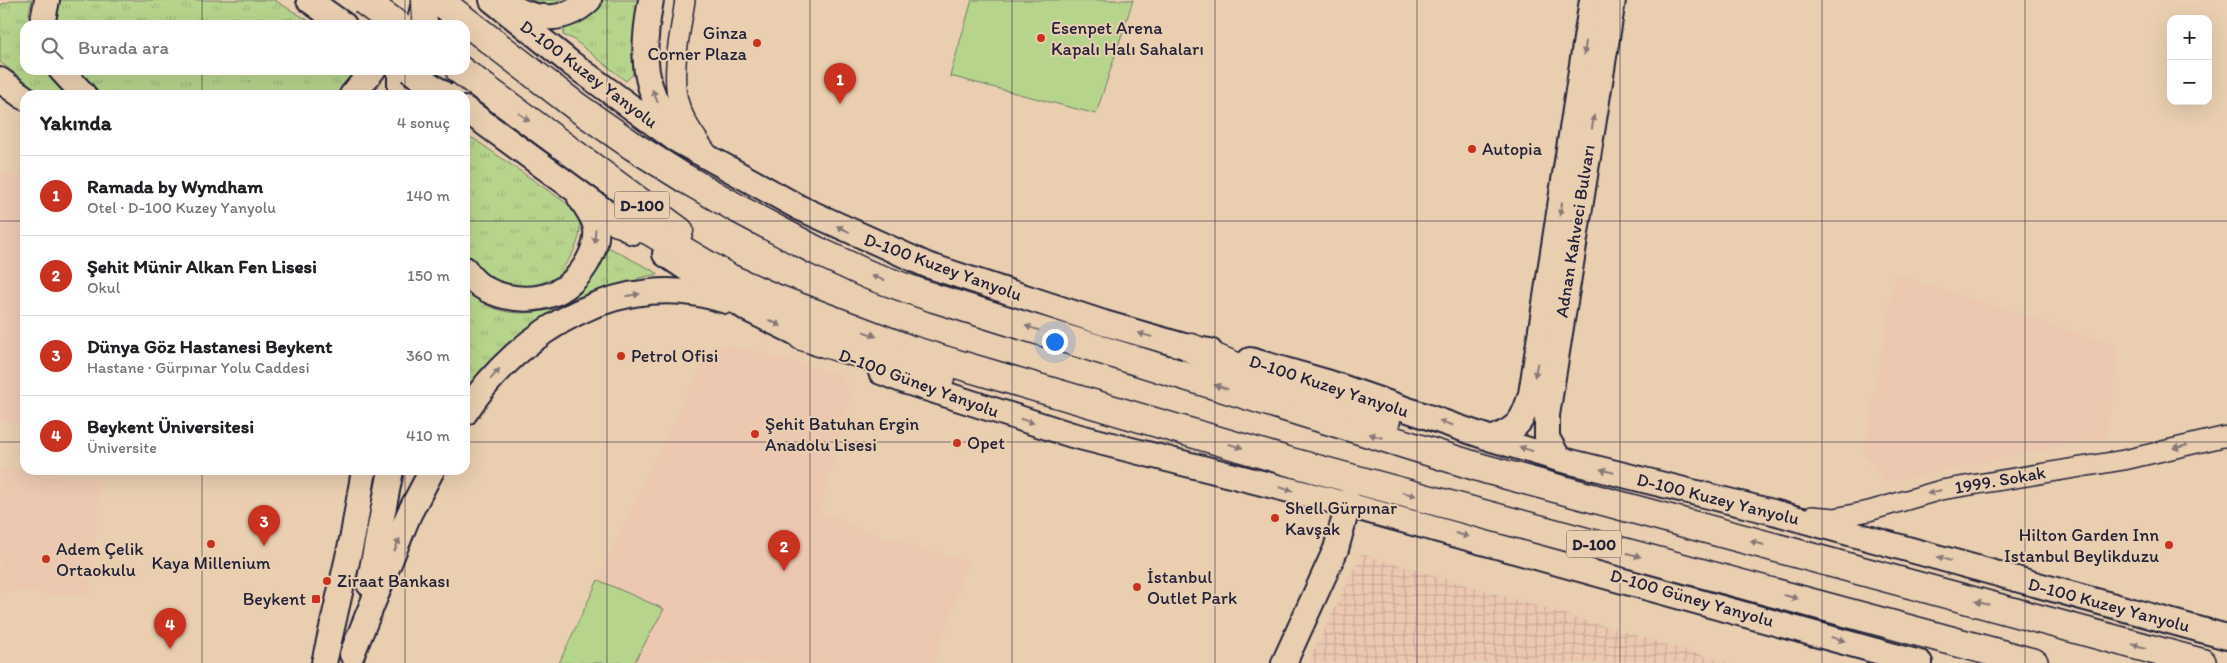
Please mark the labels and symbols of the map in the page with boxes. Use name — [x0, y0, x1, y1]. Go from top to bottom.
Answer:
street label: D-100 Kuzey Yanyolu — [516, 15, 662, 133]
place label: Esenpet Arena Kapalı Halı Sahaları — [1051, 17, 1204, 60]
place label: Ginza Corner Plaza — [647, 22, 748, 65]
marker: Esenpet Arena Kapalı Halı Sahaları — [1035, 32, 1047, 44]
marker: Ginza Corner Plaza — [751, 37, 763, 49]
one-way arrow — [1580, 41, 1588, 57]
pin: 1 — [824, 63, 856, 104]
one-way arrow — [650, 89, 658, 103]
one-way arrow — [517, 112, 531, 122]
one-way arrow — [1589, 113, 1597, 129]
place label: Autopia — [1482, 138, 1543, 160]
marker: Autopia — [1466, 143, 1478, 155]
street label: Adnan Kahveci Bulvarı — [1550, 143, 1600, 319]
road number: D-100 — [614, 192, 670, 218]
one-way arrow — [1556, 201, 1564, 217]
one-way arrow — [836, 224, 850, 232]
street label: D-100 Kuzey Yanyolu — [861, 228, 1025, 306]
one-way arrow — [591, 229, 599, 245]
one-way arrow — [870, 273, 885, 281]
one-way arrow — [625, 291, 641, 299]
one-way arrow — [768, 319, 782, 327]
one-way arrow — [1025, 324, 1040, 332]
your location — [1042, 329, 1068, 355]
one-way arrow — [1137, 330, 1152, 338]
one-way arrow — [863, 331, 877, 339]
street label: D-100 Güney Yanyolu — [836, 344, 1002, 422]
place label: Petrol Ofisi — [631, 345, 718, 367]
marker: Petrol Ofisi — [615, 350, 627, 362]
street label: D-100 Kuzey Yanyolu — [1246, 350, 1412, 422]
one-way arrow — [1531, 362, 1539, 378]
one-way arrow — [489, 368, 500, 381]
one-way arrow — [1213, 382, 1228, 390]
place label: Şehit Batuhan Ergin Anadolu Lisesi — [765, 413, 920, 456]
one-way arrow — [1019, 418, 1034, 426]
one-way arrow — [1439, 419, 1454, 427]
marker: Şehit Batuhan Ergin Anadolu Lisesi — [749, 428, 761, 440]
one-way arrow — [1368, 431, 1383, 439]
place label: Opet — [967, 432, 1005, 454]
marker: Opet — [951, 437, 963, 449]
one-way arrow — [1228, 443, 1243, 451]
one-way arrow — [2172, 443, 2187, 451]
one-way arrow — [1518, 444, 1533, 452]
street label: 1999. Sokak — [1953, 461, 2047, 499]
one-way arrow — [1599, 467, 1614, 475]
street label: D-100 Kuzey Yanyolu — [1634, 468, 1802, 530]
one-way arrow — [1278, 485, 1293, 493]
one-way arrow — [1926, 488, 1941, 496]
one-way arrow — [1402, 491, 1417, 499]
place label: Shell Gürpınar Kavşak — [1285, 497, 1397, 540]
pin: 3 — [248, 505, 280, 546]
marker: Shell Gürpınar Kavşak — [1269, 512, 1281, 524]
place label: Hilton Garden Inn Istanbul Beylikduzu — [2004, 524, 2159, 567]
pin: 2 — [768, 530, 800, 571]
road number: D-100 — [1566, 530, 1622, 558]
one-way arrow — [1455, 532, 1470, 540]
one-way arrow — [394, 537, 401, 552]
place label: Adem Çelik Ortaokulu — [56, 538, 144, 581]
marker: Kaya Millenium — [205, 538, 217, 550]
one-way arrow — [1750, 539, 1765, 547]
marker: Hilton Garden Inn Istanbul Beylikduzu — [2163, 539, 2175, 551]
one-way arrow — [1626, 551, 1641, 559]
place label: Kaya Millenium — [151, 552, 271, 574]
marker: Adem Çelik Ortaokulu — [40, 553, 52, 565]
one-way arrow — [1936, 555, 1951, 563]
street label: D-100 Güney Yanyolu — [1608, 564, 1776, 632]
place label: İstanbul Outlet Park — [1147, 566, 1237, 609]
place label: Ziraat Bankası — [337, 570, 450, 592]
street label: D-100 Kuzey Yanyolu — [2026, 573, 2193, 637]
marker: Ziraat Bankası — [321, 575, 333, 587]
marker: İstanbul Outlet Park — [1131, 581, 1143, 593]
place label: Beykent — [243, 588, 306, 610]
marker: Beykent — [310, 593, 322, 605]
one-way arrow — [1783, 593, 1798, 601]
one-way arrow — [1974, 599, 1989, 607]
pin: 4 — [154, 608, 186, 649]
one-way arrow — [1831, 636, 1846, 644]
one-way arrow — [2131, 641, 2146, 649]

